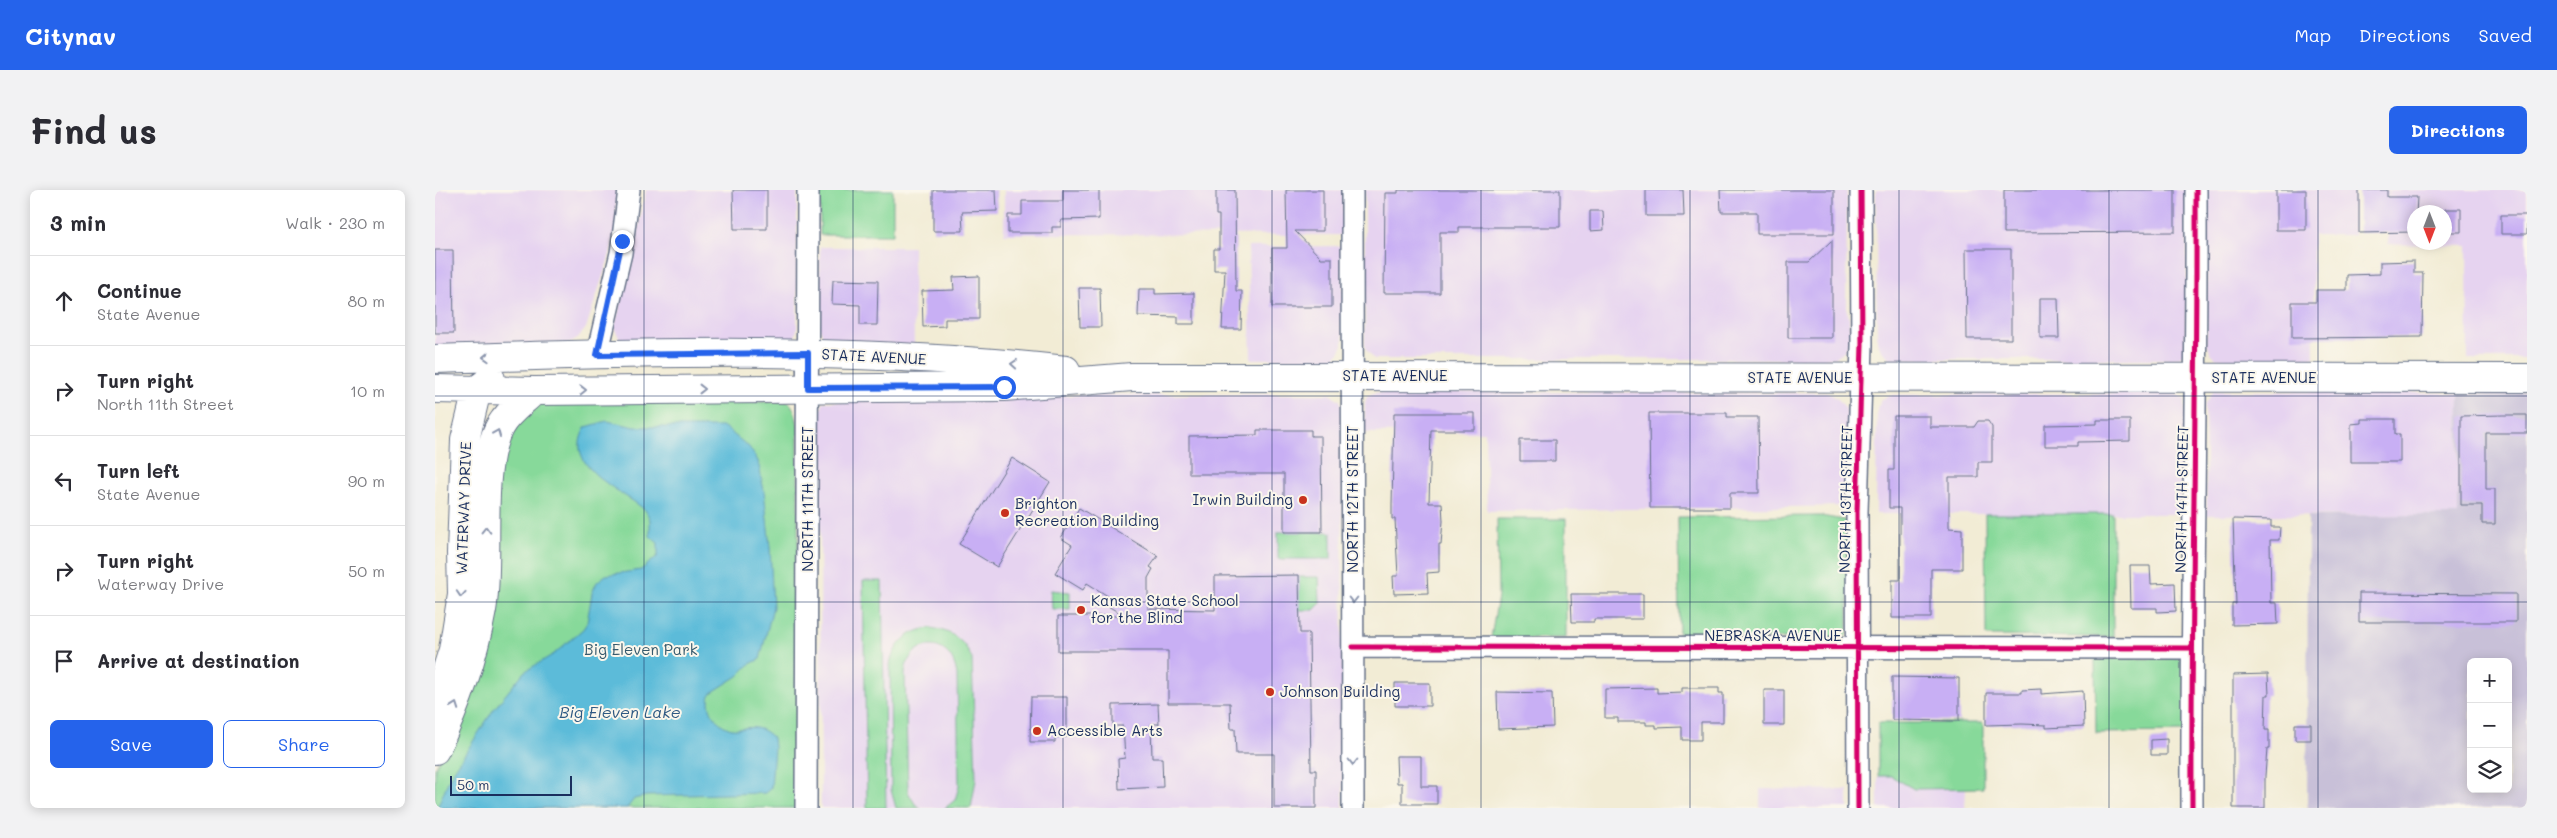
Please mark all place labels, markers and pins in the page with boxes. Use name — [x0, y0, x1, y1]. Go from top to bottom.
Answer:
place label: Irwin Building — [1193, 489, 1293, 509]
place label: Brighton Recreation Building — [1015, 493, 1159, 530]
marker: Irwin Building — [1297, 494, 1309, 506]
marker: Brighton Recreation Building — [999, 507, 1011, 519]
place label: Kansas State School for the Blind — [1091, 590, 1239, 627]
marker: Kansas State School for the Blind — [1075, 604, 1087, 616]
place label: Johnson Building — [1280, 681, 1400, 701]
marker: Johnson Building — [1264, 686, 1276, 698]
place label: Accessible Arts — [1047, 720, 1163, 740]
marker: Accessible Arts — [1031, 725, 1043, 737]

